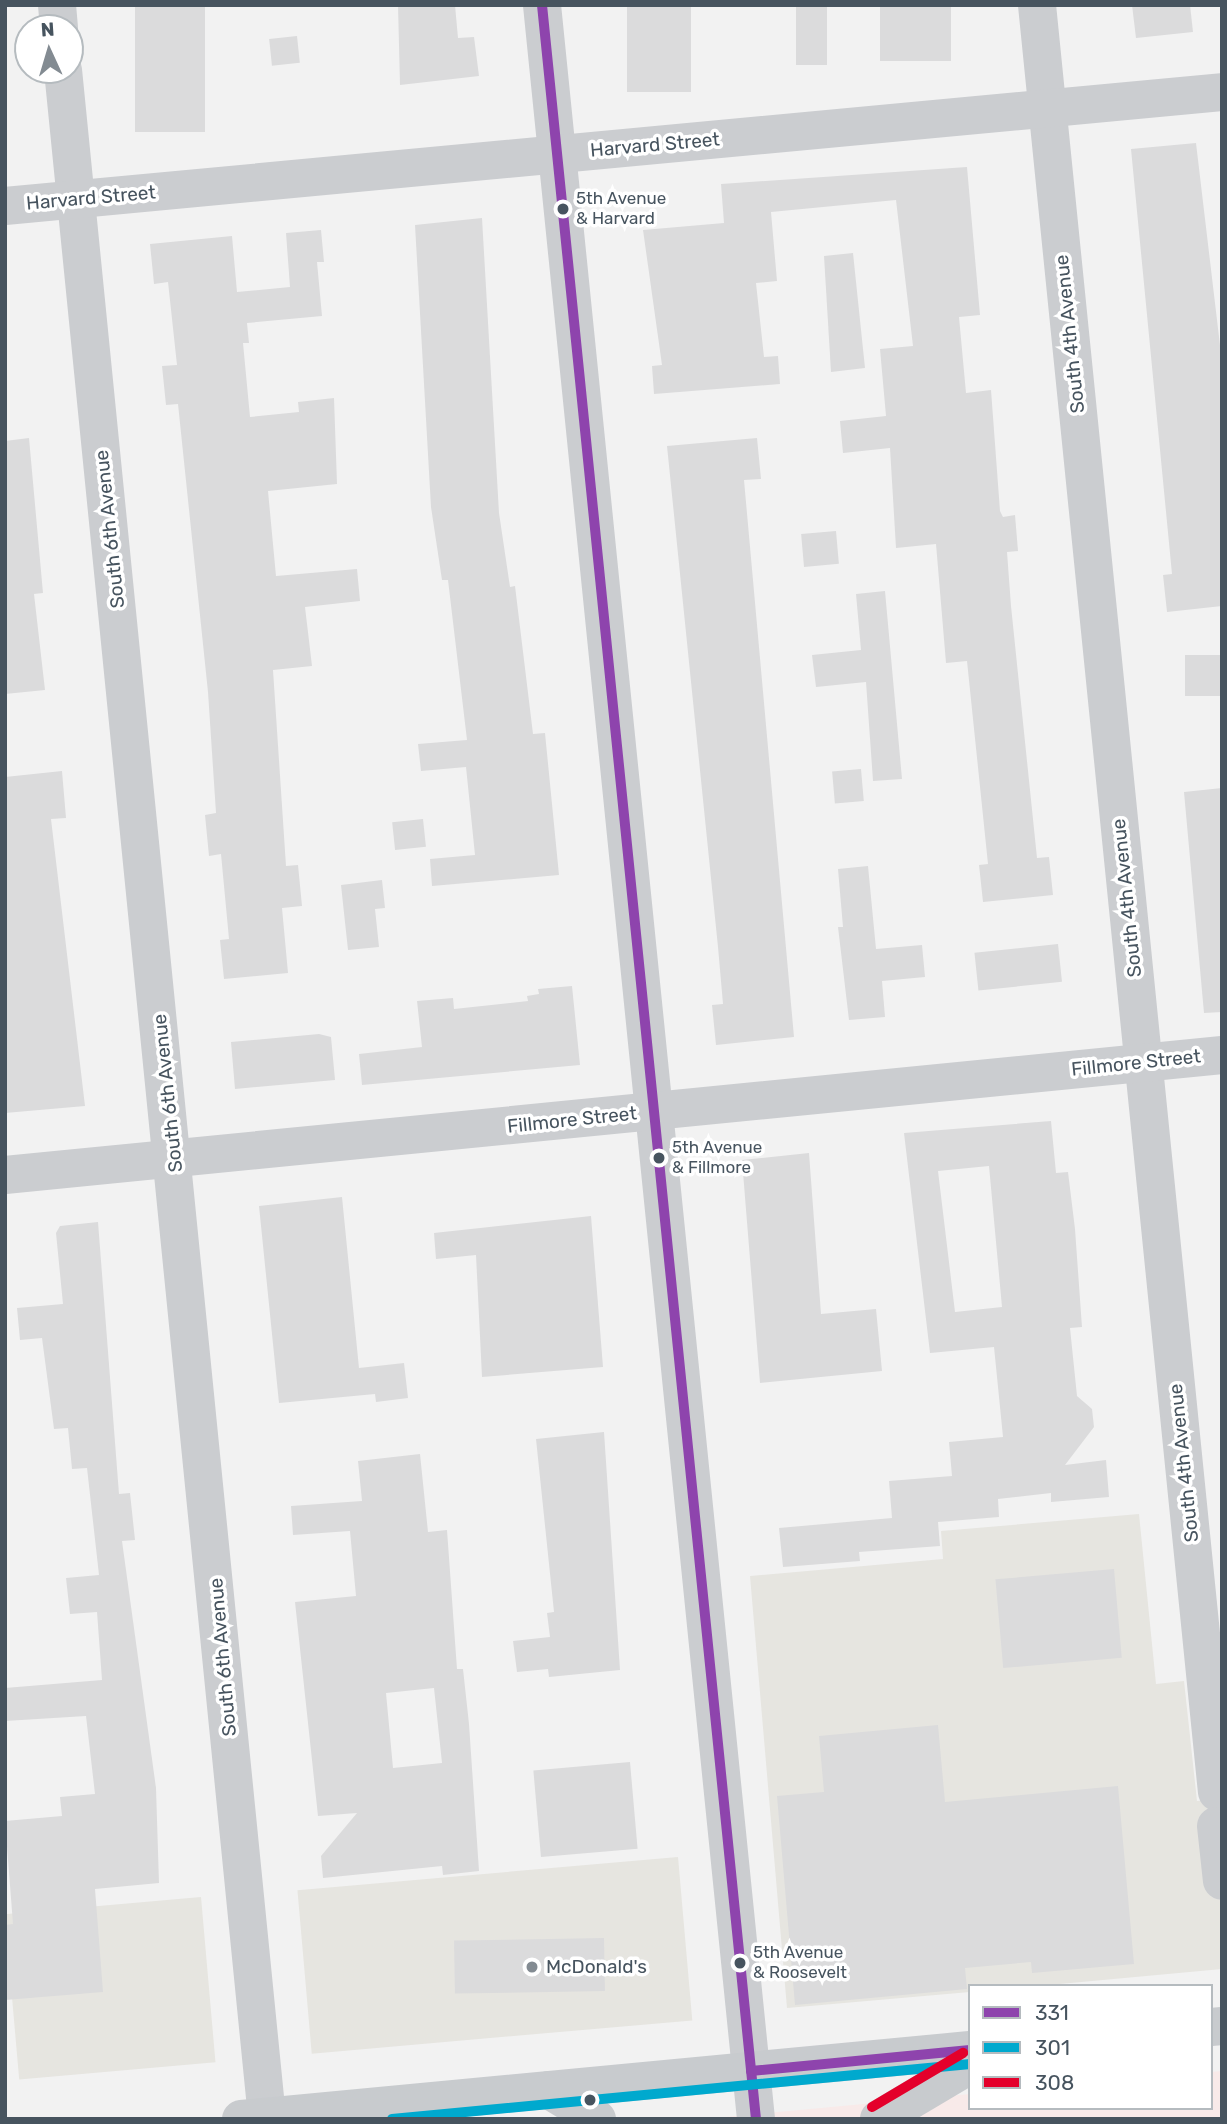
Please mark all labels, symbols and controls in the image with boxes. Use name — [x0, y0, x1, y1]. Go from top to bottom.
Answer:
north arrow — [14, 14, 84, 84]
text: N — [40, 18, 55, 41]
street label: Harvard Street — [589, 128, 721, 162]
street label: Harvard Street — [25, 181, 157, 215]
place label: 5th Avenue & Harvard — [576, 189, 667, 229]
marker: 5th Avenue & Harvard — [556, 202, 570, 216]
street label: South 4th Avenue — [1050, 253, 1090, 415]
street label: South 6th Avenue — [90, 449, 130, 609]
street label: South 4th Avenue — [1107, 817, 1147, 979]
street label: South 6th Avenue — [148, 1013, 188, 1173]
street label: Fillmore Street — [1070, 1045, 1202, 1081]
street label: Fillmore Street — [506, 1102, 638, 1138]
place label: 5th Avenue & Fillmore — [672, 1138, 763, 1178]
marker: 5th Avenue & Fillmore — [652, 1151, 666, 1165]
street label: South 4th Avenue — [1164, 1382, 1204, 1544]
street label: South 6th Avenue — [205, 1577, 241, 1737]
place label: 5th Avenue & Roosevelt — [753, 1943, 847, 1983]
place label: McDonald's — [546, 1956, 647, 1978]
marker: 5th Avenue & Roosevelt — [733, 1956, 747, 1970]
marker: McDonald's — [524, 1959, 540, 1975]
legend — [968, 1984, 1213, 2110]
text: 331 — [1035, 2000, 1069, 2025]
text: 301 — [1035, 2035, 1070, 2060]
text: 308 — [1035, 2070, 1074, 2095]
unlabelled marker — [583, 2093, 597, 2107]

